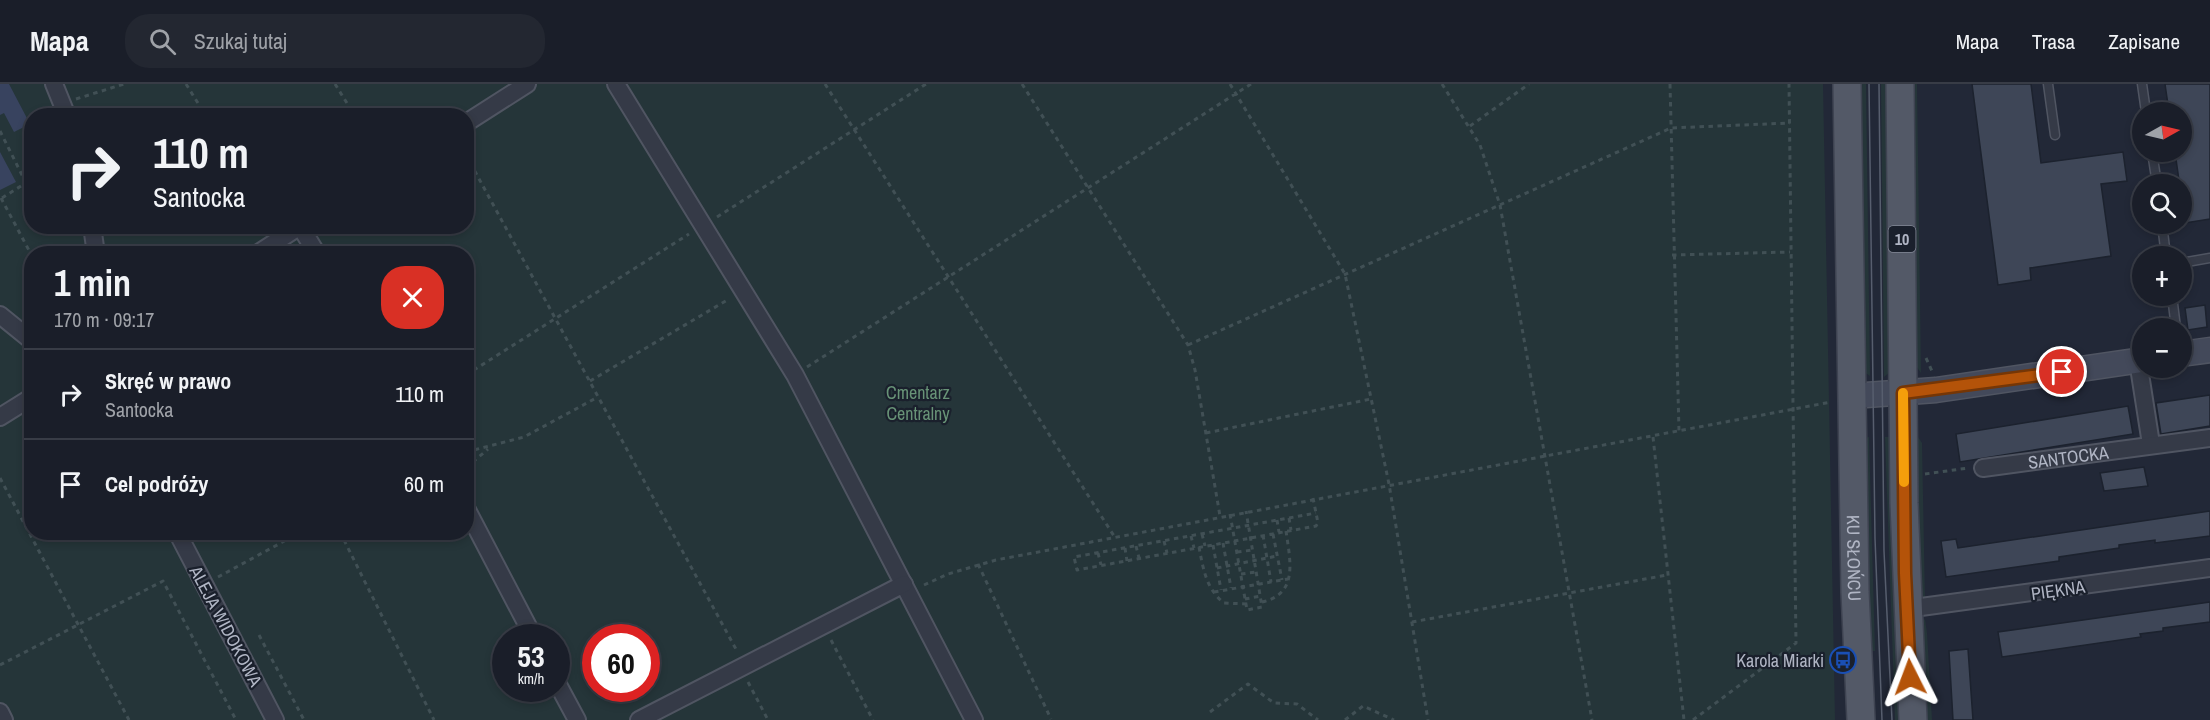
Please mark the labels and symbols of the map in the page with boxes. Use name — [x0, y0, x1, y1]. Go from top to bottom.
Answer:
north arrow — [2132, 102, 2192, 162]
road number: 10 — [1888, 226, 1916, 252]
pin — [2036, 346, 2087, 397]
park label: Cmentarz Centralny — [886, 380, 950, 426]
street label: SANTOCKA — [2026, 439, 2110, 474]
street label: KU SŁOŃCU — [1841, 515, 1868, 602]
street label: ALEJA WIDOKOWA — [183, 560, 268, 691]
street label: PIĘKNA — [2029, 574, 2087, 606]
speed limit sign: 60 — [582, 624, 660, 702]
bus stop icon: Karola Miarki — [1828, 645, 1858, 675]
position arrow — [1878, 645, 1942, 709]
place label: Karola Miarki — [1736, 648, 1824, 673]

